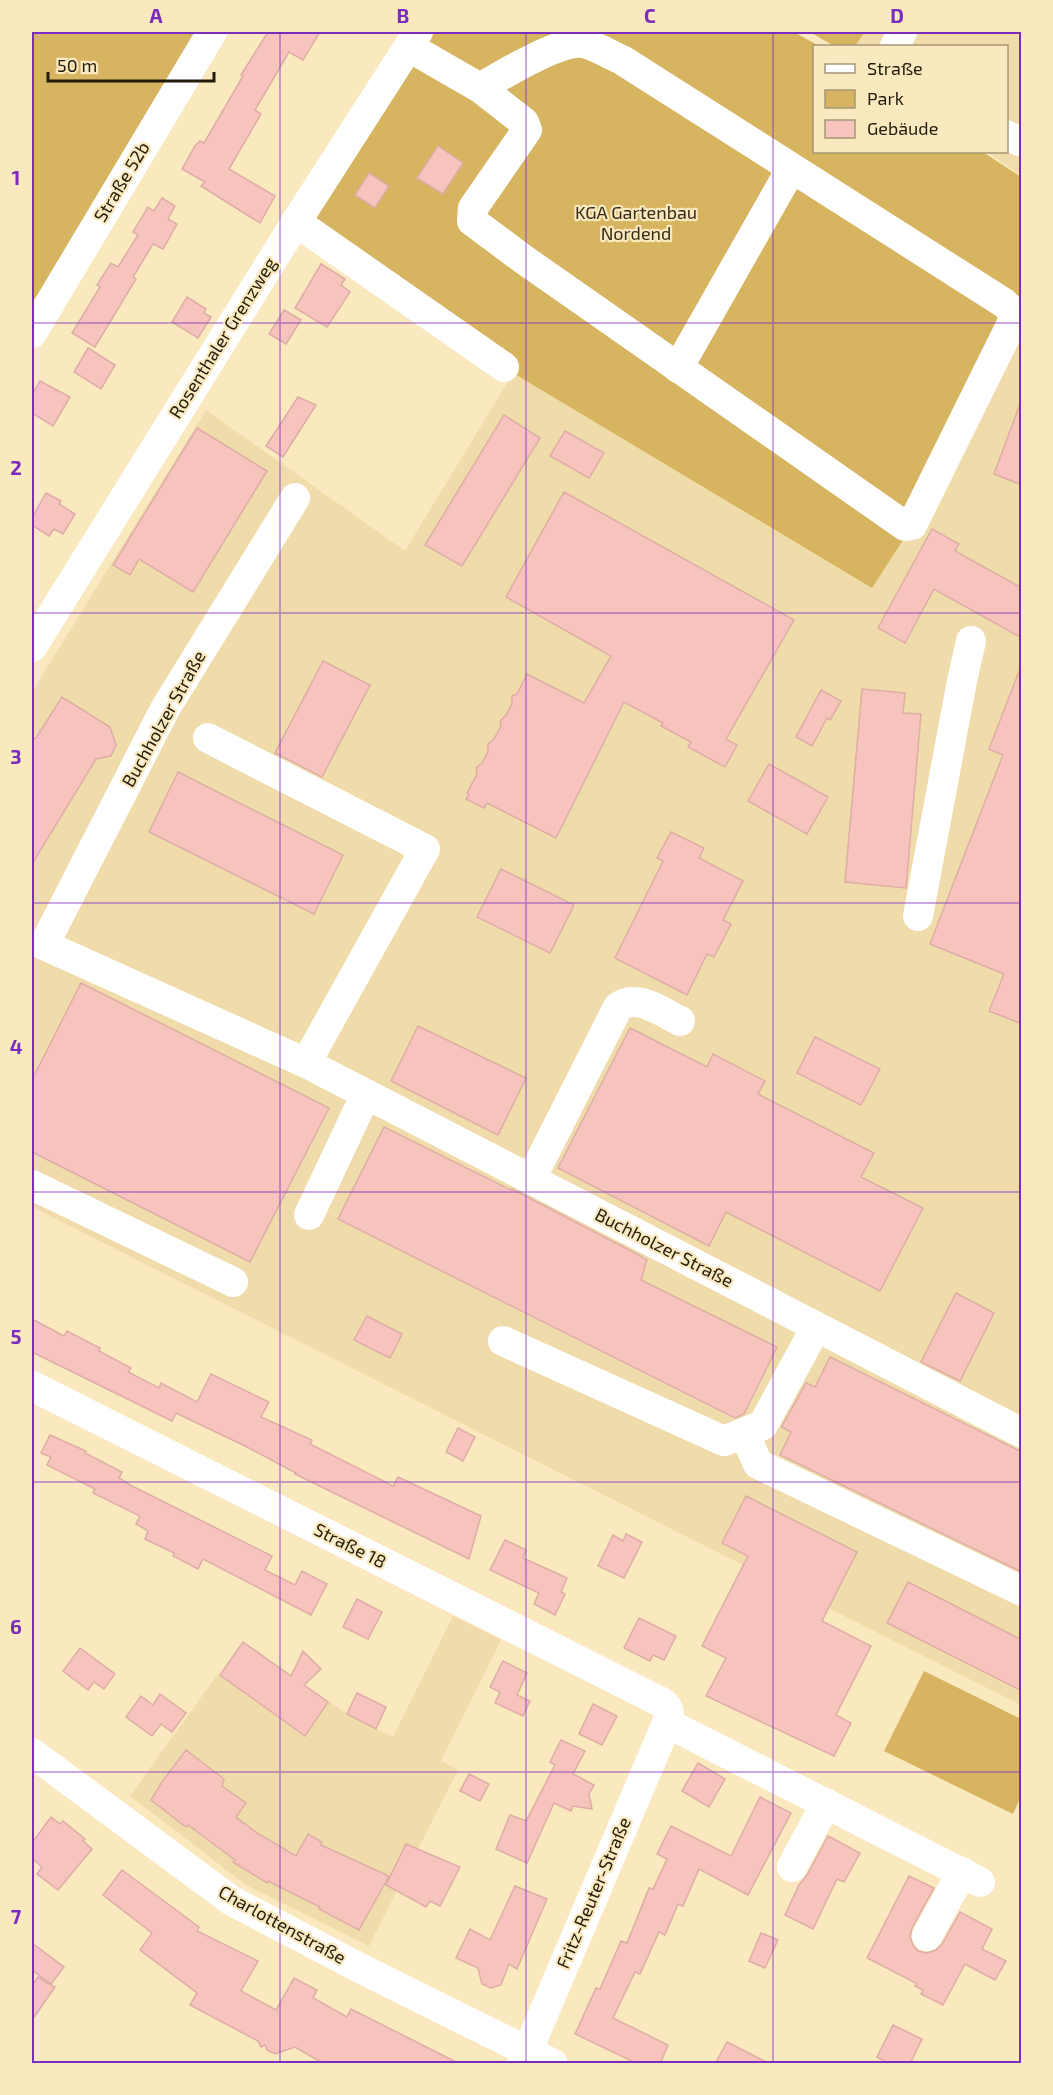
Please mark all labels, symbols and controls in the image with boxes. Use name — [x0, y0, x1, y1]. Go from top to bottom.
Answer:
text: A — [149, 3, 163, 27]
text: B — [397, 3, 409, 27]
text: C — [644, 3, 656, 27]
text: D — [890, 3, 904, 27]
scale bar — [48, 45, 214, 83]
legend — [813, 45, 1008, 153]
text: 50 m — [57, 54, 97, 76]
text: Straße — [867, 57, 923, 79]
text: Park — [867, 87, 904, 109]
text: Gebäude — [867, 117, 938, 139]
street label: Straße 52b — [89, 137, 154, 226]
text: 1 — [12, 165, 20, 189]
park label: KGA Gartenbau Nordend — [575, 201, 697, 244]
street label: Rosenthaler Grenzweg — [164, 253, 281, 422]
text: 2 — [10, 455, 22, 479]
street label: Buchholzer Straße — [117, 647, 210, 790]
text: 3 — [10, 744, 22, 768]
text: 4 — [10, 1034, 23, 1058]
street label: Buchholzer Straße — [592, 1203, 737, 1291]
text: 5 — [10, 1324, 22, 1348]
street label: Straße 18 — [311, 1518, 390, 1573]
text: 6 — [10, 1614, 22, 1638]
street label: Fritz-Reuter-Straße — [551, 1814, 635, 1972]
street label: Charlottenstraße — [215, 1880, 350, 1968]
text: 7 — [11, 1904, 22, 1928]

